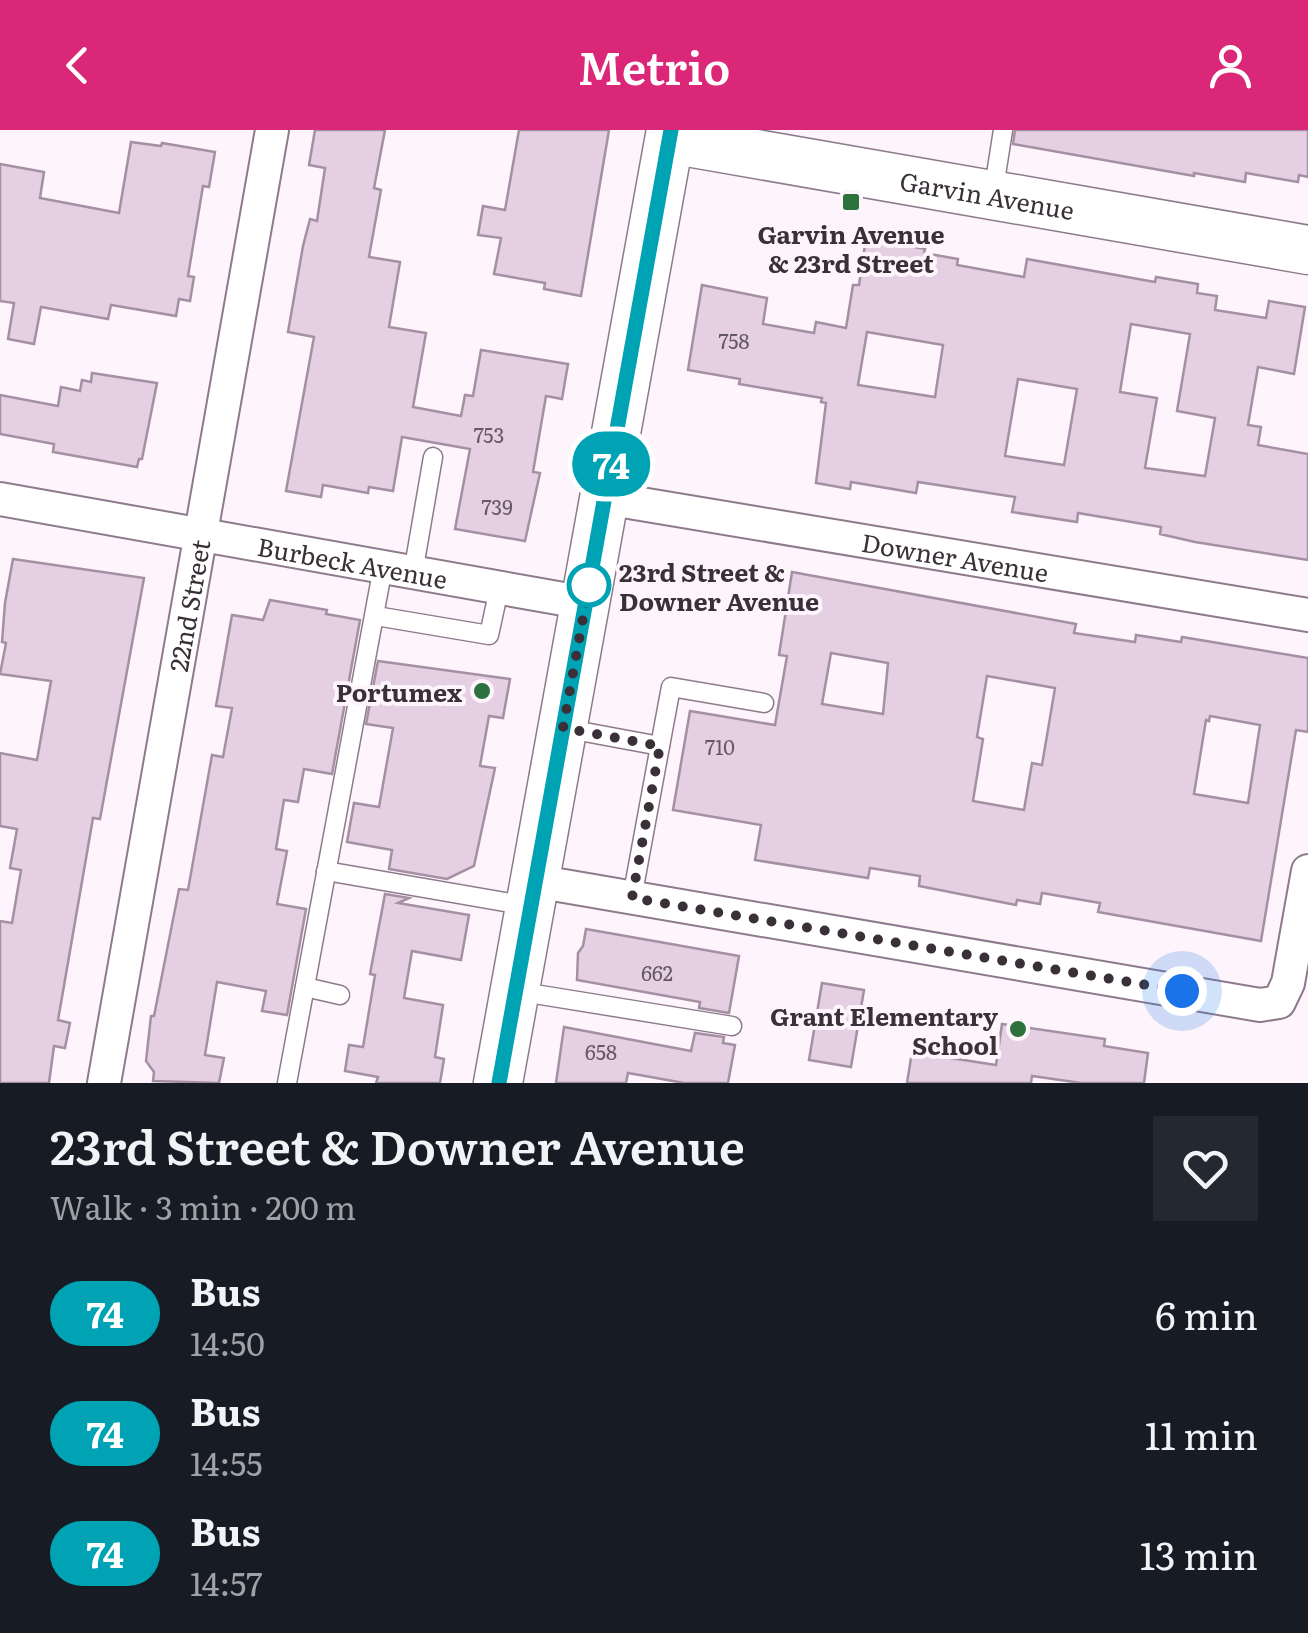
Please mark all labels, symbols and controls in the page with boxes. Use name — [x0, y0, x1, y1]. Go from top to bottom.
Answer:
text: Metrio — [578, 32, 730, 99]
icon: back — [50, 38, 105, 93]
icon: person — [1203, 38, 1258, 93]
street label: Garvin Avenue — [897, 161, 1077, 228]
marker: Garvin Avenue & 23rd Street — [840, 191, 862, 213]
place label: Garvin Avenue & 23rd Street — [757, 215, 945, 281]
house number: 758 — [719, 325, 749, 355]
house number: 753 — [474, 419, 504, 449]
line badge: 74 — [566, 432, 656, 496]
text: 74 — [592, 438, 630, 490]
house number: 739 — [481, 491, 513, 521]
street label: Downer Avenue — [859, 523, 1051, 590]
street label: Burbeck Avenue — [255, 527, 450, 597]
street label: 22nd Street — [158, 536, 218, 674]
place label: 23rd Street & Downer Avenue — [619, 553, 819, 619]
marker: 23rd Street & Downer Avenue — [568, 564, 610, 606]
place label: Portumex — [336, 673, 462, 710]
marker: Portumex — [471, 680, 493, 702]
house number: 710 — [705, 731, 735, 761]
house number: 662 — [641, 957, 673, 987]
your location — [1157, 966, 1207, 1016]
place label: Grant Elementary School — [770, 997, 999, 1063]
marker: Grant Elementary School — [1007, 1018, 1029, 1040]
house number: 658 — [585, 1036, 617, 1066]
text: 23rd Street & Downer Avenue — [50, 1109, 745, 1180]
button: heart — [1153, 1116, 1258, 1221]
text: Walk · 3 min · 200 m — [50, 1182, 356, 1230]
text: Bus — [190, 1261, 261, 1318]
text: 6 min — [1155, 1285, 1258, 1342]
text: 74 — [86, 1287, 124, 1339]
text: 14:50 — [190, 1318, 265, 1366]
text: Bus — [190, 1381, 261, 1438]
text: 11 min — [1145, 1405, 1258, 1462]
text: 74 — [86, 1407, 124, 1459]
text: 14:55 — [190, 1438, 263, 1486]
text: Bus — [190, 1501, 261, 1558]
text: 13 min — [1140, 1525, 1258, 1582]
text: 74 — [86, 1527, 124, 1579]
text: 14:57 — [190, 1558, 262, 1606]

